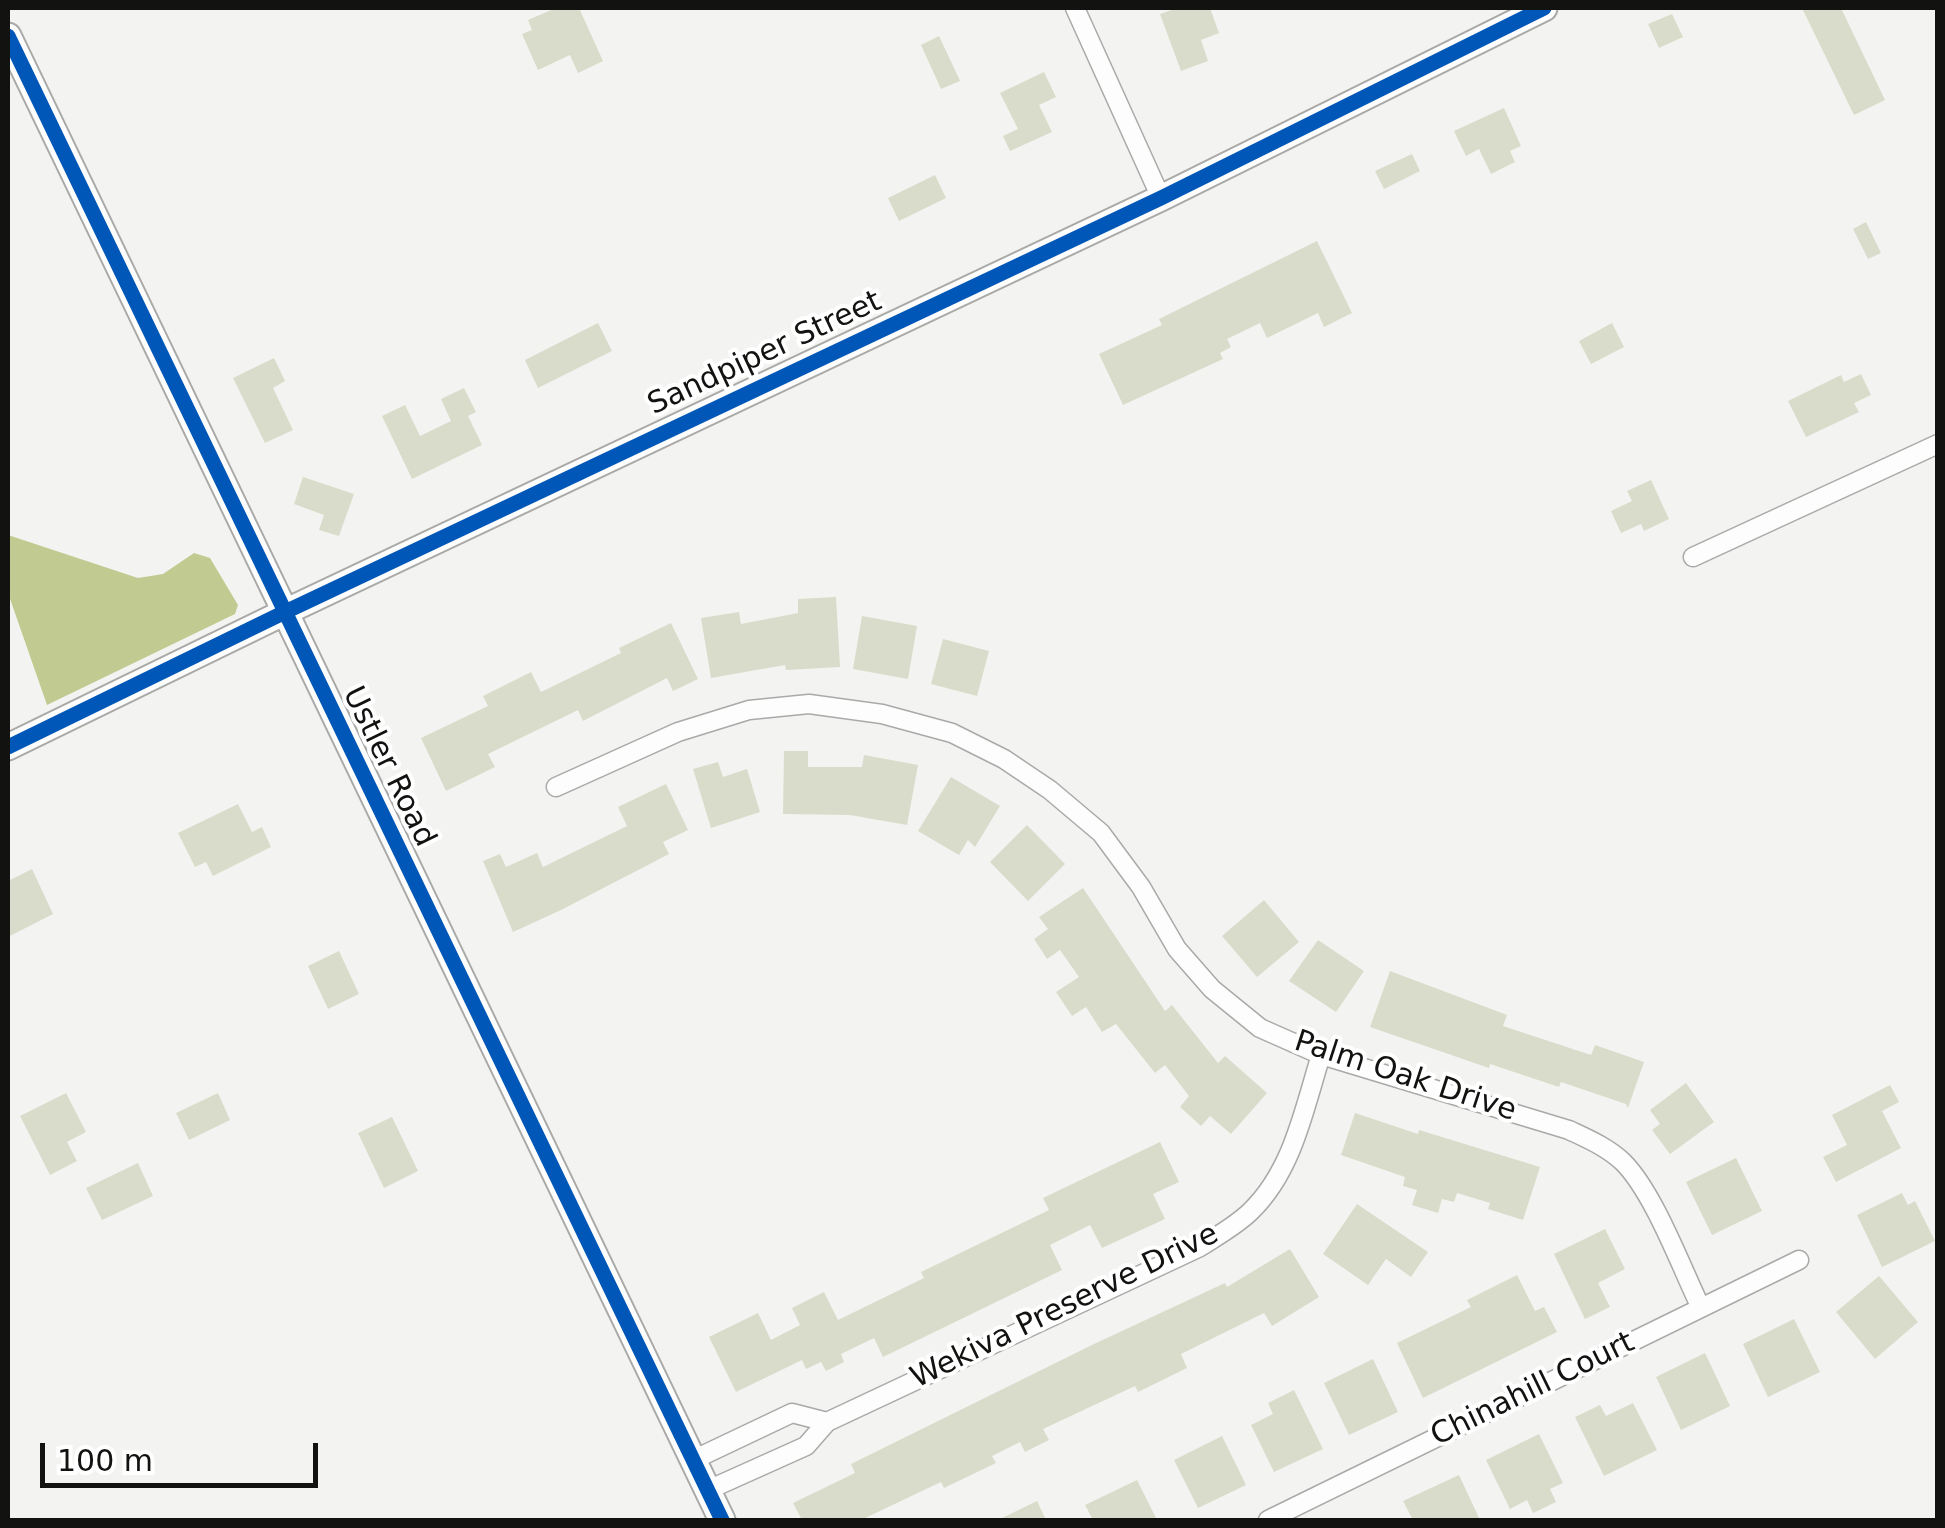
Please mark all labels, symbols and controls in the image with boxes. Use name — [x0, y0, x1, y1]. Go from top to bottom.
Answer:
street label: Sandpiper Street — [643, 284, 887, 424]
street label: Ustler Road — [334, 681, 442, 853]
street label: Palm Oak Drive — [1290, 1024, 1520, 1130]
street label: Wekiva Preserve Drive — [905, 1217, 1225, 1397]
street label: Chinahill Court — [1425, 1325, 1641, 1455]
scale bar — [45, 1423, 322, 1485]
text: 100 m — [57, 1443, 153, 1478]

